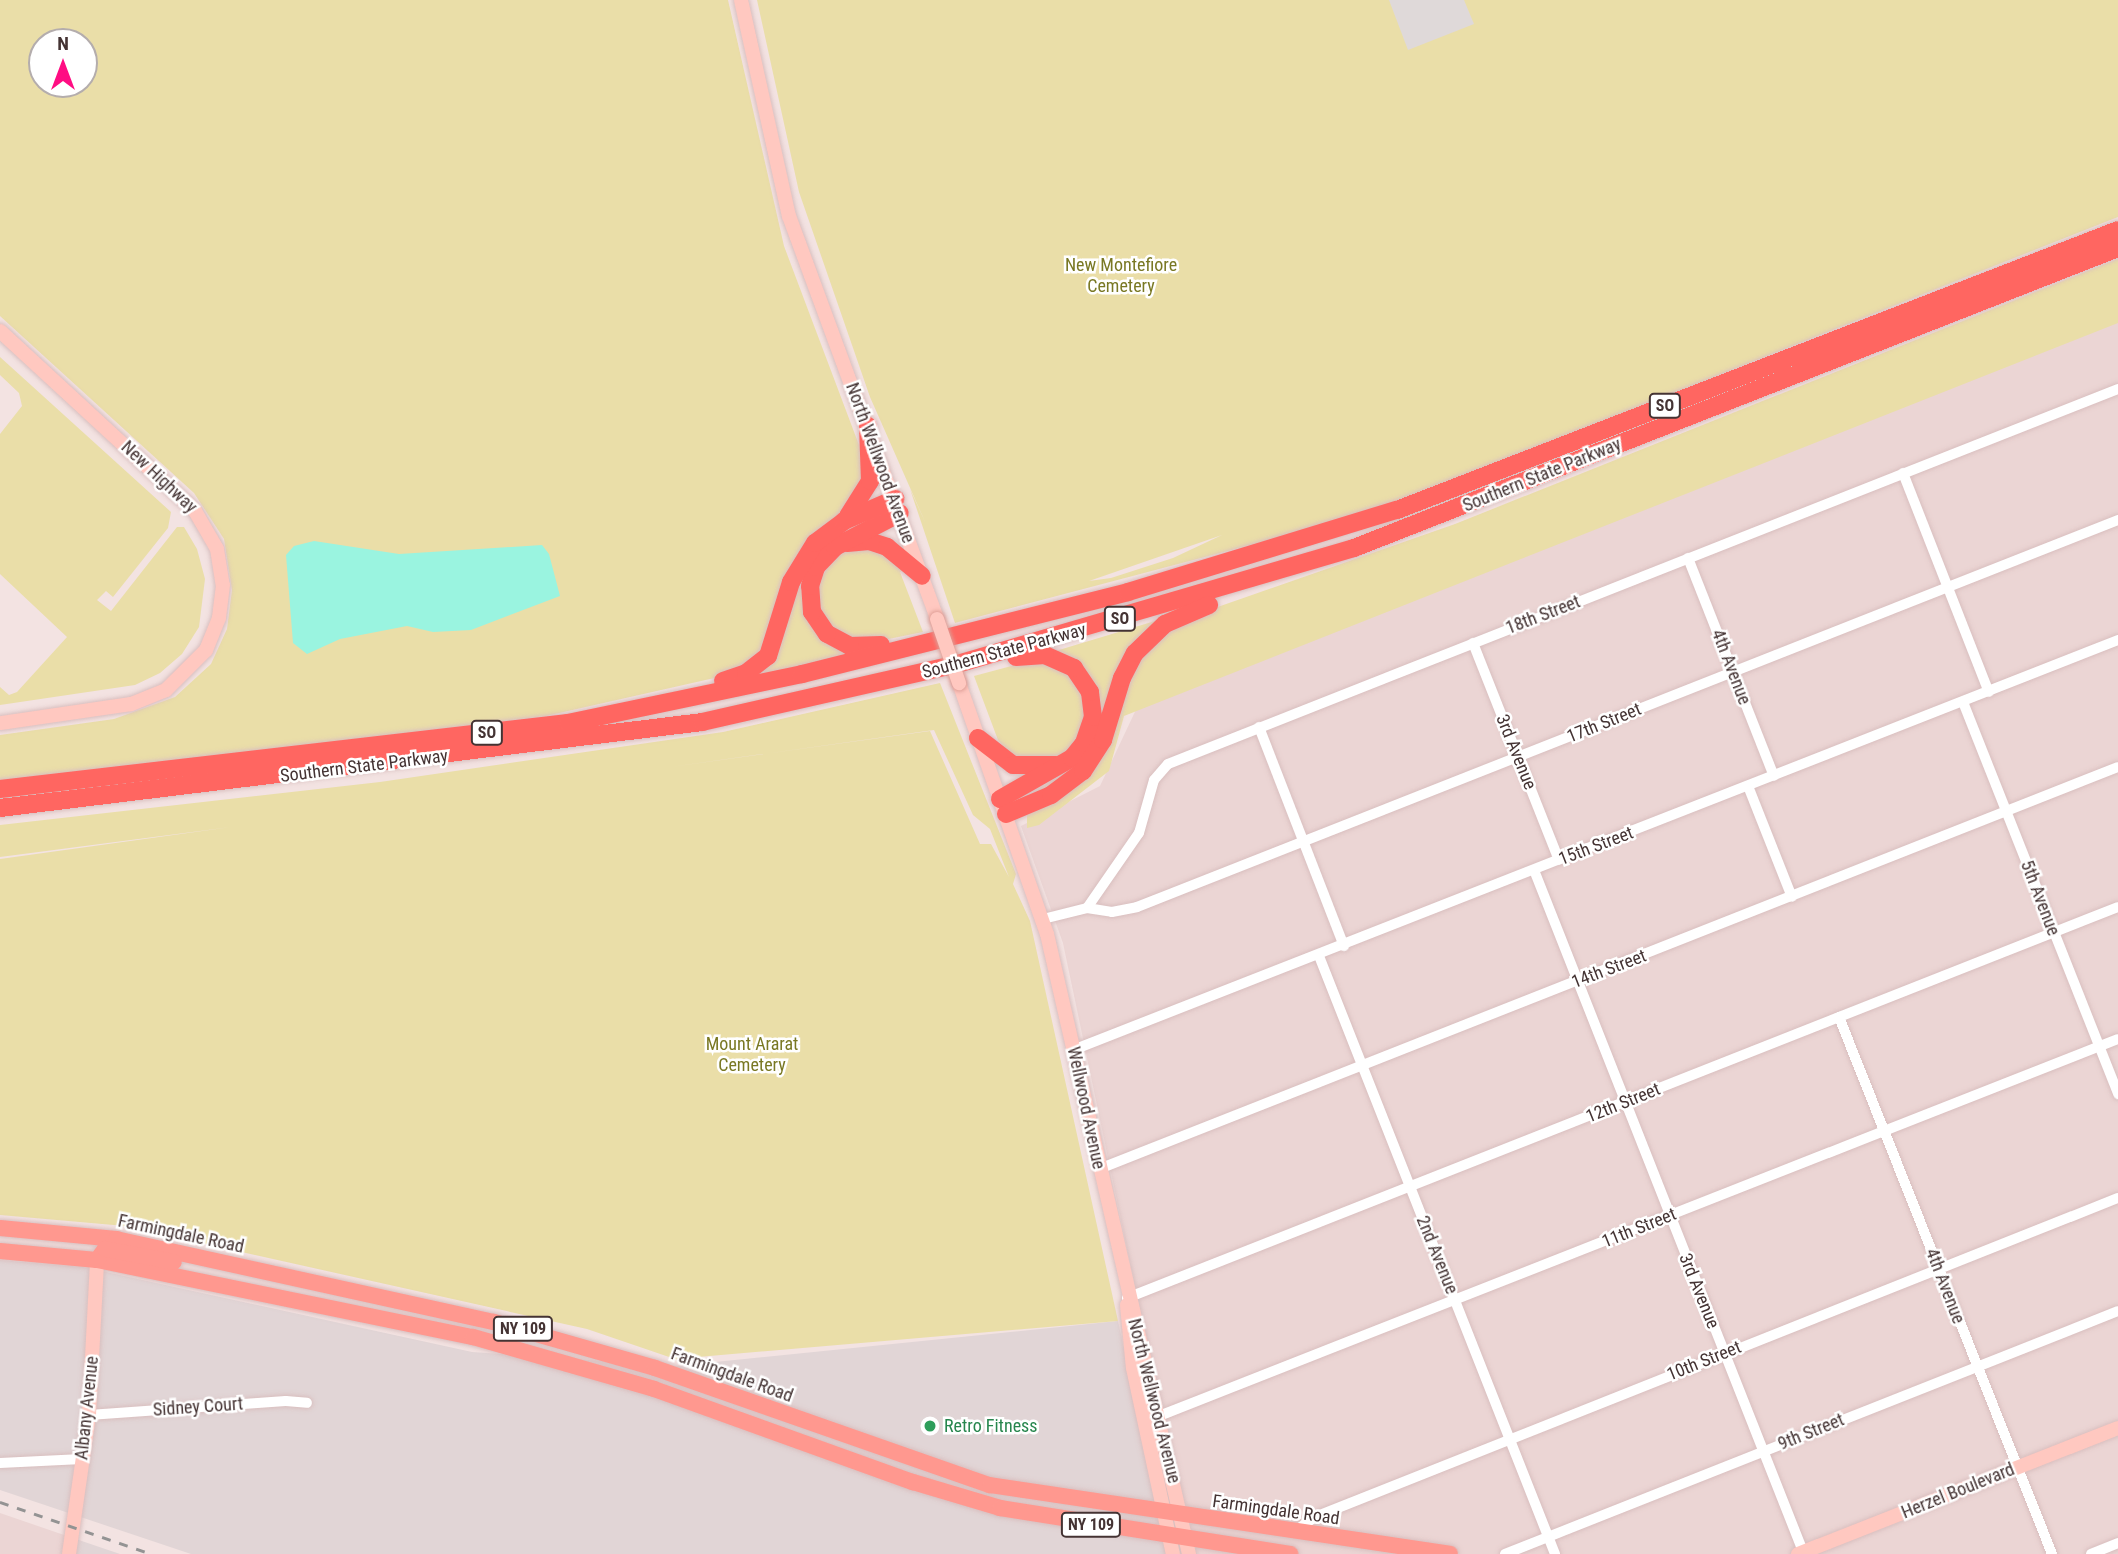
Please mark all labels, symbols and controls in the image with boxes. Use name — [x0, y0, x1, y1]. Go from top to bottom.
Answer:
north arrow — [28, 28, 98, 98]
text: N — [57, 32, 69, 55]
park label: New Montefiore Cemetery — [1065, 255, 1177, 298]
street label: North Wellwood Avenue — [841, 380, 919, 546]
road number: SO — [1648, 394, 1682, 418]
street label: Southern State Parkway — [1460, 433, 1624, 517]
street label: New Highway — [117, 436, 201, 518]
street label: 18th Street — [1503, 591, 1583, 639]
road number: SO — [1102, 606, 1138, 632]
street label: Southern State Parkway — [920, 619, 1088, 683]
street label: 4th Avenue — [1707, 626, 1755, 708]
street label: 17th Street — [1564, 698, 1644, 748]
street label: 3rd Avenue — [1491, 711, 1541, 793]
road number: SO — [470, 720, 504, 746]
street label: Southern State Parkway — [279, 745, 449, 787]
street label: 15th Street — [1556, 822, 1636, 870]
street label: 5th Avenue — [2016, 857, 2064, 939]
street label: 14th Street — [1569, 945, 1649, 993]
park label: Mount Ararat Cemetery — [706, 1034, 798, 1076]
street label: Wellwood Avenue — [1062, 1045, 1110, 1171]
street label: 12th Street — [1583, 1078, 1663, 1128]
street label: 11th Street — [1599, 1203, 1679, 1253]
street label: Farmingdale Road — [116, 1210, 246, 1258]
street label: 2nd Avenue — [1412, 1213, 1462, 1297]
street label: 4th Avenue — [1921, 1245, 1969, 1327]
street label: 3rd Avenue — [1674, 1250, 1724, 1332]
road number: NY 109 — [491, 1316, 554, 1342]
street label: North Wellwood Avenue — [1123, 1316, 1185, 1486]
street label: 10th Street — [1664, 1336, 1744, 1386]
street label: Farmingdale Road — [668, 1343, 796, 1407]
street label: Albany Avenue — [71, 1355, 103, 1461]
street label: Sidney Court — [152, 1393, 244, 1421]
street label: 9th Street — [1775, 1409, 1847, 1455]
place label: Retro Fitness — [944, 1415, 1037, 1437]
marker: Retro Fitness — [922, 1418, 938, 1434]
street label: Herzel Boulevard — [1898, 1459, 2018, 1523]
street label: Farmingdale Road — [1211, 1490, 1341, 1530]
road number: NY 109 — [1060, 1512, 1122, 1538]

